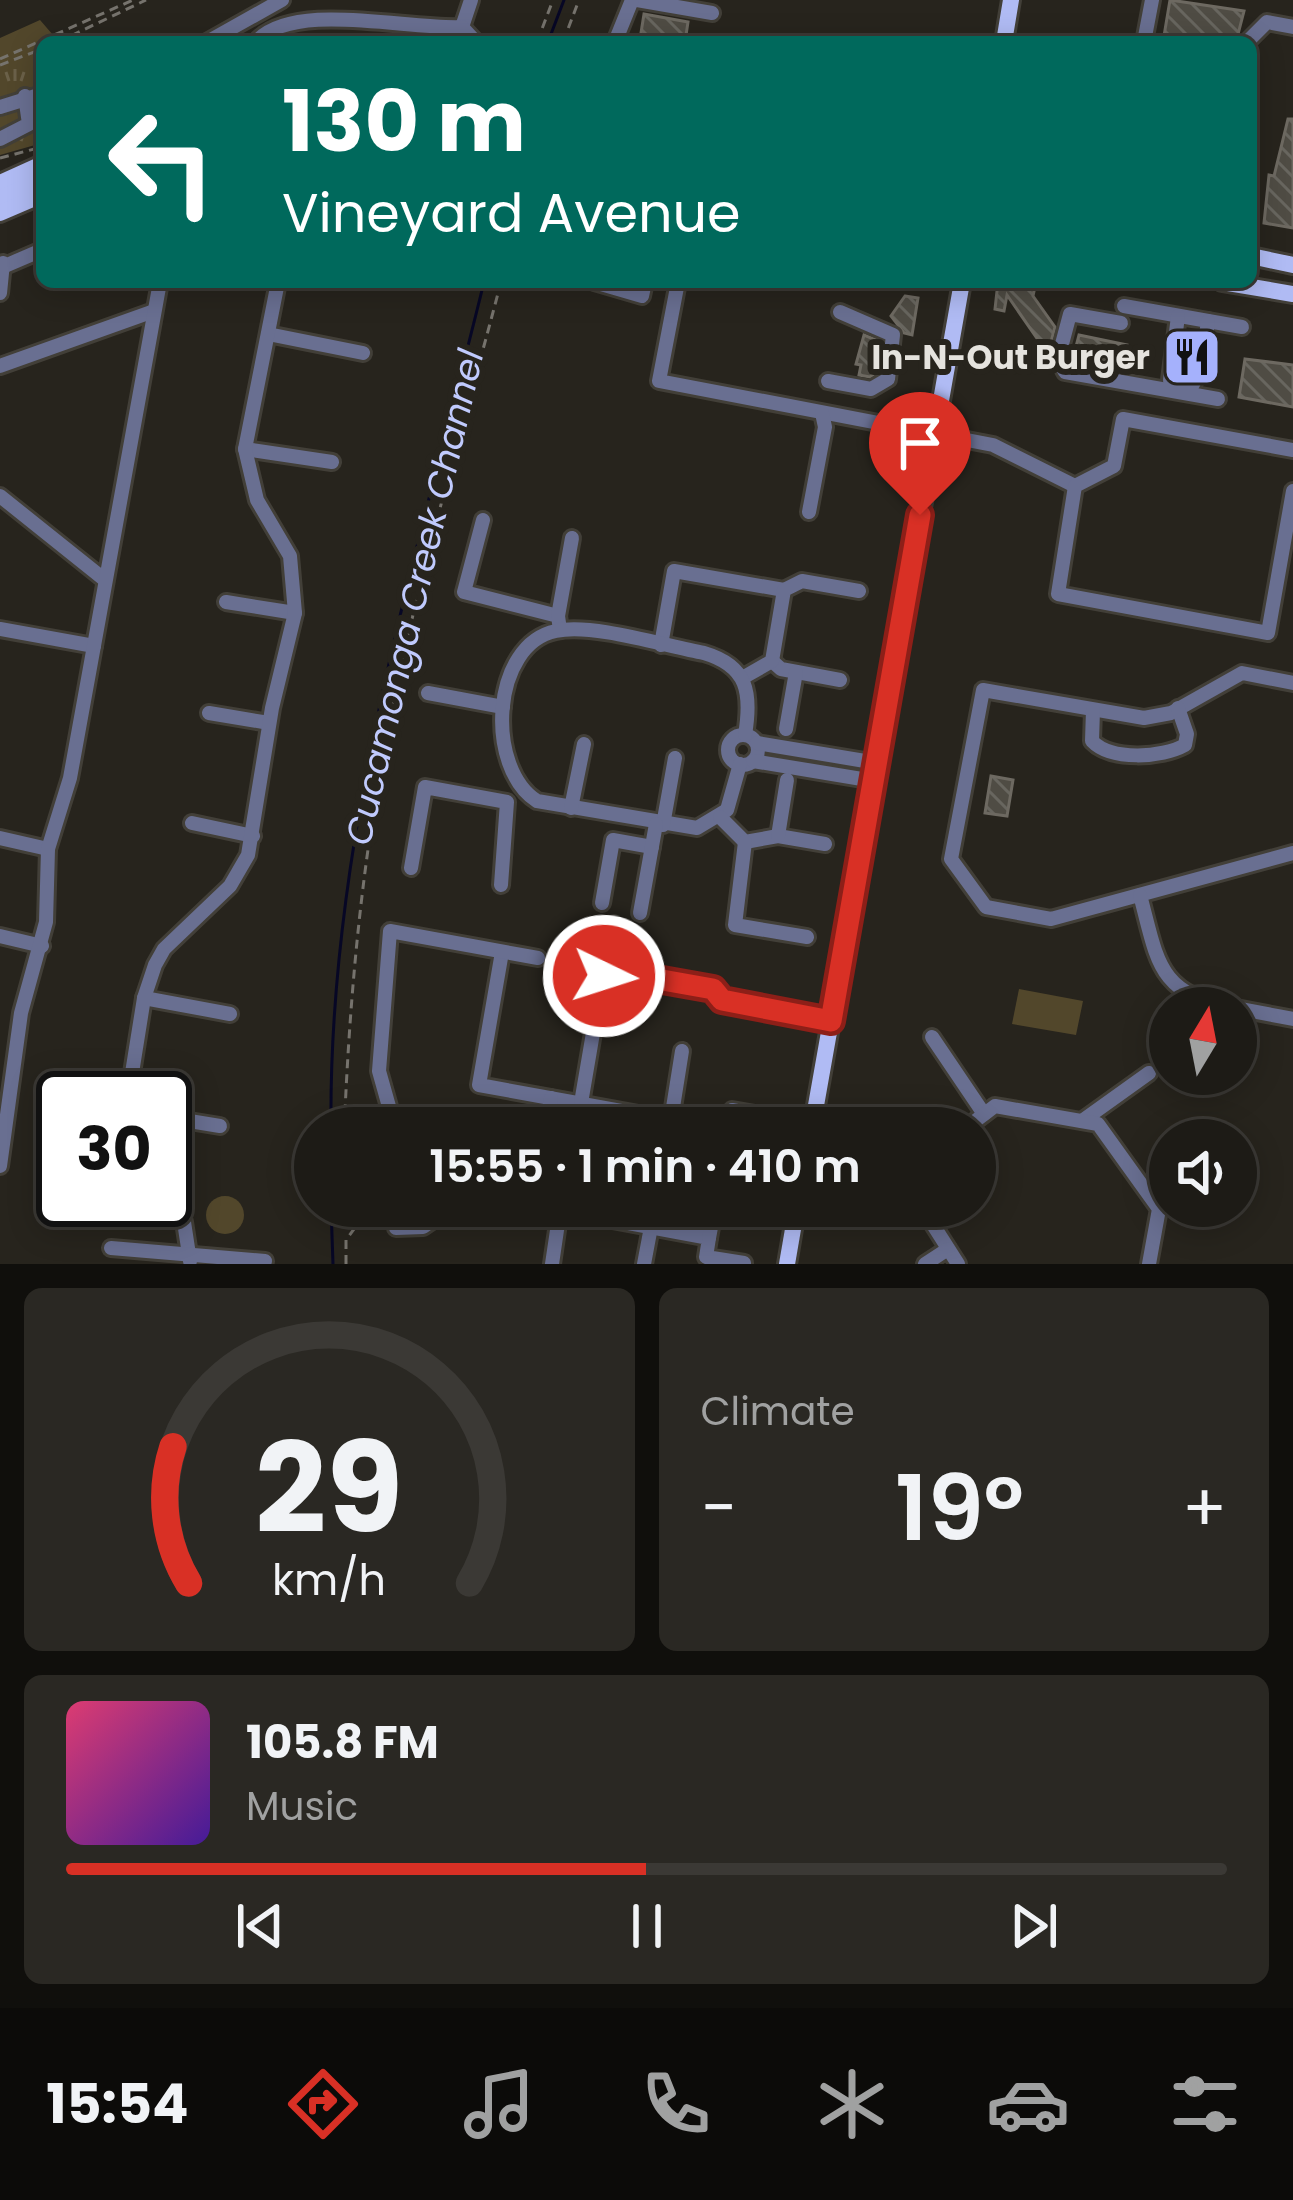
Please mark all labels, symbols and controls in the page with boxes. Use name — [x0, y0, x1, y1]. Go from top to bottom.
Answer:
text: 130 m — [282, 63, 526, 180]
icon: left — [84, 84, 240, 240]
text: Vineyard Avenue — [282, 175, 741, 251]
restaurant icon: In-N-Out Burger — [1161, 326, 1223, 388]
place label: In-N-Out Burger — [871, 334, 1150, 381]
water label: Cucamonga Creek Channel — [333, 344, 496, 850]
pin — [869, 392, 971, 515]
icon: arrive — [887, 410, 953, 476]
position arrow — [541, 913, 667, 1039]
north arrow — [1149, 987, 1257, 1095]
map controls — [1149, 987, 1257, 1227]
speed limit sign: 30 — [36, 1071, 192, 1227]
button: sound — [1149, 1119, 1257, 1227]
text: 15:55 · 1 min · 410 m — [429, 1135, 861, 1198]
text: Climate — [701, 1384, 855, 1439]
text: 29 — [255, 1401, 403, 1576]
text: 19° — [895, 1445, 1024, 1572]
text: − — [701, 1462, 737, 1554]
text: + — [1182, 1462, 1227, 1554]
text: km/h — [272, 1549, 386, 1609]
text: 105.8 FM — [246, 1711, 439, 1774]
text: Music — [246, 1779, 358, 1834]
icon: previous — [227, 1893, 293, 1959]
icon: pause — [614, 1893, 680, 1959]
icon: next — [1001, 1893, 1067, 1959]
icon: directions — [281, 2062, 365, 2146]
icon: music — [457, 2062, 541, 2146]
icon: phone — [634, 2062, 718, 2146]
icon: climate — [810, 2062, 894, 2146]
icon: car — [986, 2062, 1070, 2146]
icon: filters — [1163, 2062, 1247, 2146]
text: 15:54 — [46, 2066, 189, 2142]

